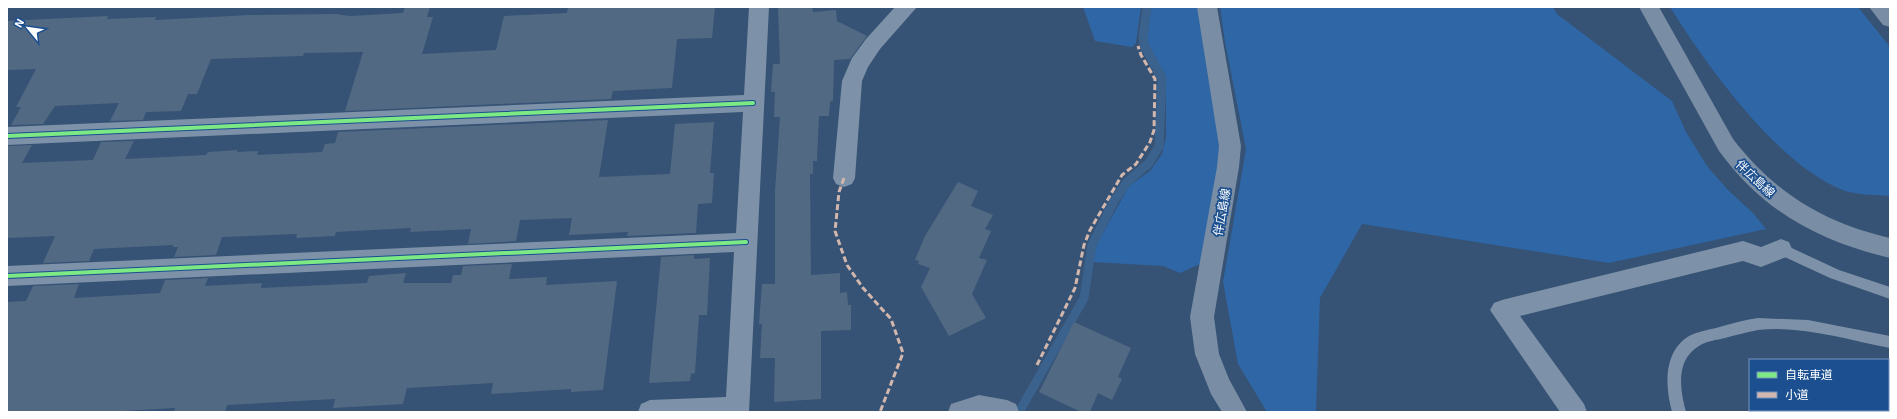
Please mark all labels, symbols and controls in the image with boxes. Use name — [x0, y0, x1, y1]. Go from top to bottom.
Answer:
north arrow — [8, 8, 48, 48]
text: N — [11, 16, 26, 30]
street label: 伴広島線 — [1734, 157, 1778, 199]
street label: 伴広島線 — [1210, 187, 1232, 237]
legend — [1749, 359, 1889, 411]
text: 自転車道 — [1785, 367, 1833, 381]
text: 小道 — [1785, 387, 1809, 401]

